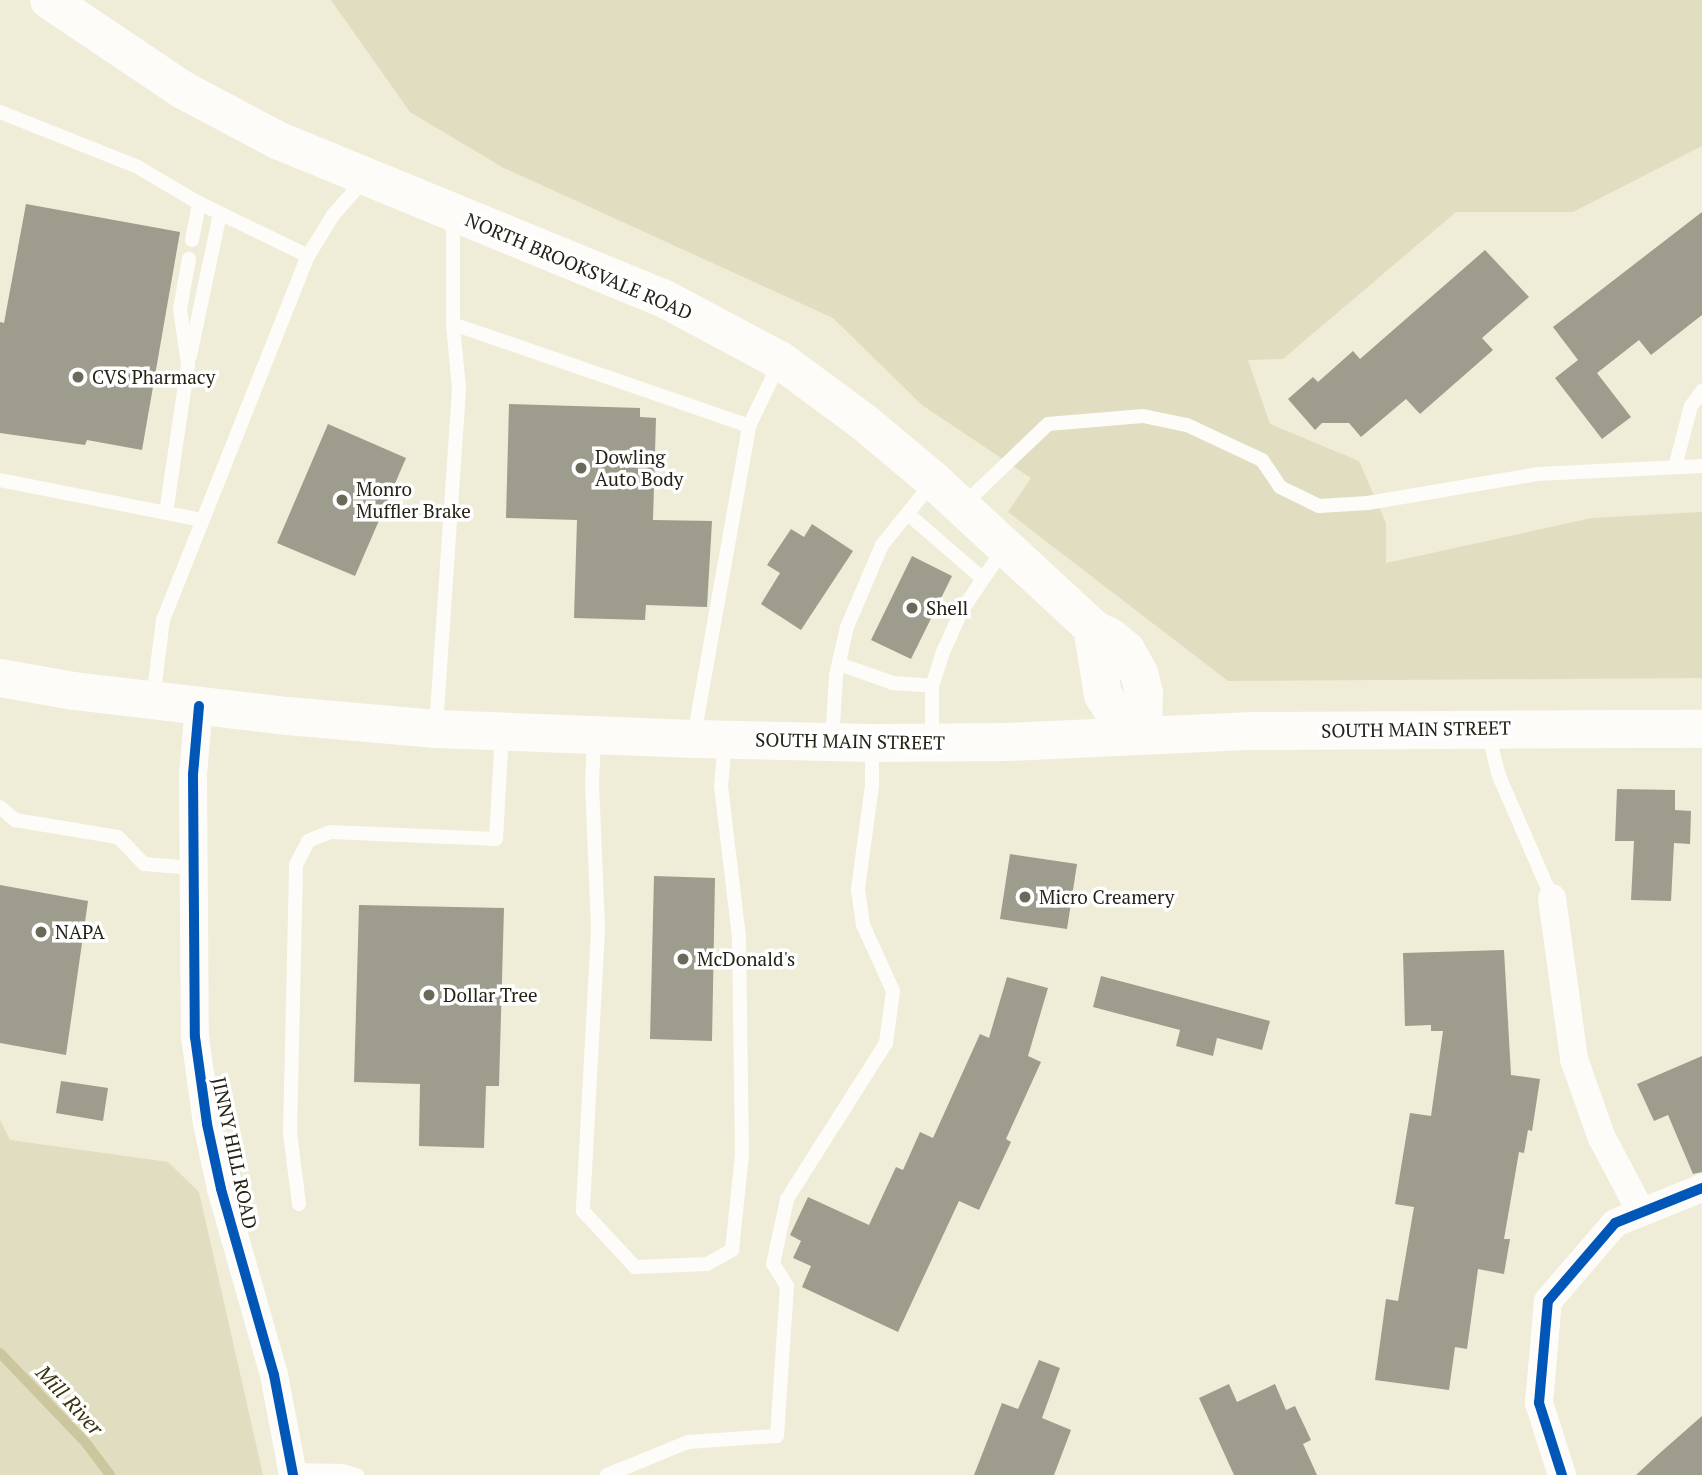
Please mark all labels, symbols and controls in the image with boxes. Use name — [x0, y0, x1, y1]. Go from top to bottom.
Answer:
street label: NORTH BROOKSVALE ROAD — [462, 208, 696, 324]
place label: CVS Pharmacy — [92, 366, 215, 388]
marker: CVS Pharmacy — [70, 369, 86, 385]
place label: Dowling Auto Body — [595, 446, 683, 490]
marker: Dowling Auto Body — [573, 460, 589, 476]
place label: Monro Muffler Brake — [356, 478, 471, 522]
marker: Monro Muffler Brake — [334, 492, 350, 508]
place label: Shell — [926, 597, 968, 619]
marker: Shell — [904, 600, 920, 616]
street label: SOUTH MAIN STREET — [1321, 716, 1511, 742]
street label: SOUTH MAIN STREET — [755, 728, 945, 754]
place label: Micro Creamery — [1039, 886, 1174, 908]
marker: Micro Creamery — [1017, 889, 1033, 905]
place label: NAPA — [55, 921, 105, 943]
marker: NAPA — [33, 924, 49, 940]
place label: McDonald's — [697, 948, 795, 970]
marker: McDonald's — [675, 951, 691, 967]
place label: Dollar Tree — [443, 984, 538, 1006]
marker: Dollar Tree — [421, 987, 437, 1003]
street label: JINNY HILL ROAD — [208, 1075, 262, 1231]
water label: Mill River — [31, 1360, 109, 1440]

